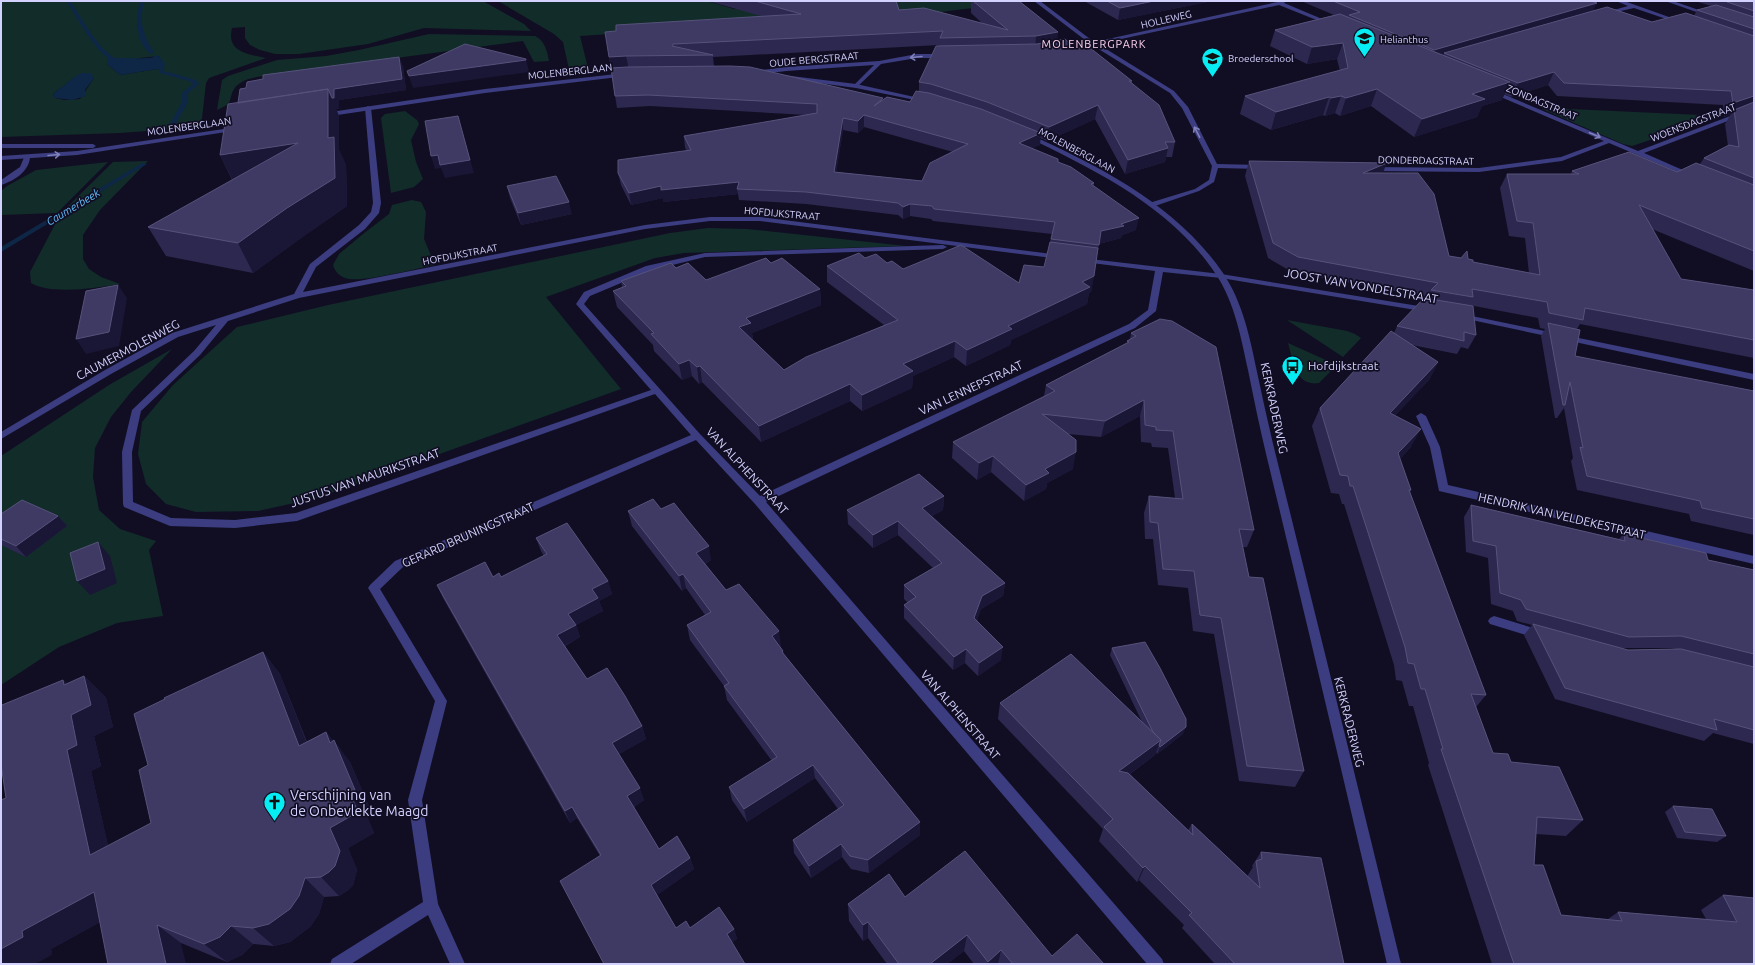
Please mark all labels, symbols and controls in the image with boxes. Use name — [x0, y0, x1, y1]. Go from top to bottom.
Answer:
street label: HOLLEWEG — [1140, 8, 1193, 31]
school or university icon: Helianthus — [1352, 26, 1378, 59]
place label: Helianthus — [1380, 34, 1428, 45]
district label: MOLENBERGPARK — [1042, 38, 1146, 50]
school or university icon: Broederschool — [1199, 45, 1225, 78]
street label: OUDE BERGSTRAAT — [769, 50, 860, 69]
one-way arrow — [910, 53, 923, 61]
place label: Broederschool — [1228, 53, 1294, 64]
street label: MOLENBERGLAAN — [527, 62, 613, 81]
street label: ZONDAGSTRAAT — [1505, 83, 1579, 123]
street label: WOENSDAGSTRAAT — [1649, 101, 1738, 144]
street label: MOLENBERGLAAN — [146, 115, 232, 138]
street label: MOLENBERGLAAN — [1037, 126, 1117, 175]
one-way arrow — [1193, 126, 1200, 138]
one-way arrow — [1589, 132, 1601, 139]
one-way arrow — [47, 151, 60, 158]
street label: DONDERDAGSTRAAT — [1378, 154, 1475, 167]
water label: Caumerbeek — [44, 186, 102, 228]
street label: HOFDIJKSTRAAT — [743, 205, 821, 222]
street label: HOFDIJKSTRAAT — [422, 242, 499, 267]
street label: JOOST VAN VONDELSTRAAT — [1283, 266, 1439, 306]
street label: CAUMERMOLENWEG — [74, 317, 182, 382]
bus stop icon: Hofdijkstraat — [1280, 353, 1306, 386]
street label: VAN LENNEPSTRAAT — [917, 358, 1025, 417]
place label: Hofdijkstraat — [1308, 359, 1379, 372]
street label: KERKRADERWEG — [1258, 361, 1290, 455]
street label: VAN ALPHENSTRAAT — [704, 425, 791, 517]
street label: JUSTUS VAN MAURIKSTRAAT — [288, 446, 442, 509]
street label: HENDRIK VAN VELDEKESTRAAT — [1477, 490, 1647, 541]
street label: GERARD BRUNINGSTRAAT — [400, 499, 536, 570]
street label: VAN ALPHENSTRAAT — [918, 668, 1003, 762]
street label: KERKRADERWEG — [1332, 675, 1367, 768]
place label: Verschijning van de Onbevlekte Maagd — [290, 787, 428, 819]
church icon: Verschijning van de Onbevlekte Maagd — [262, 790, 288, 823]

